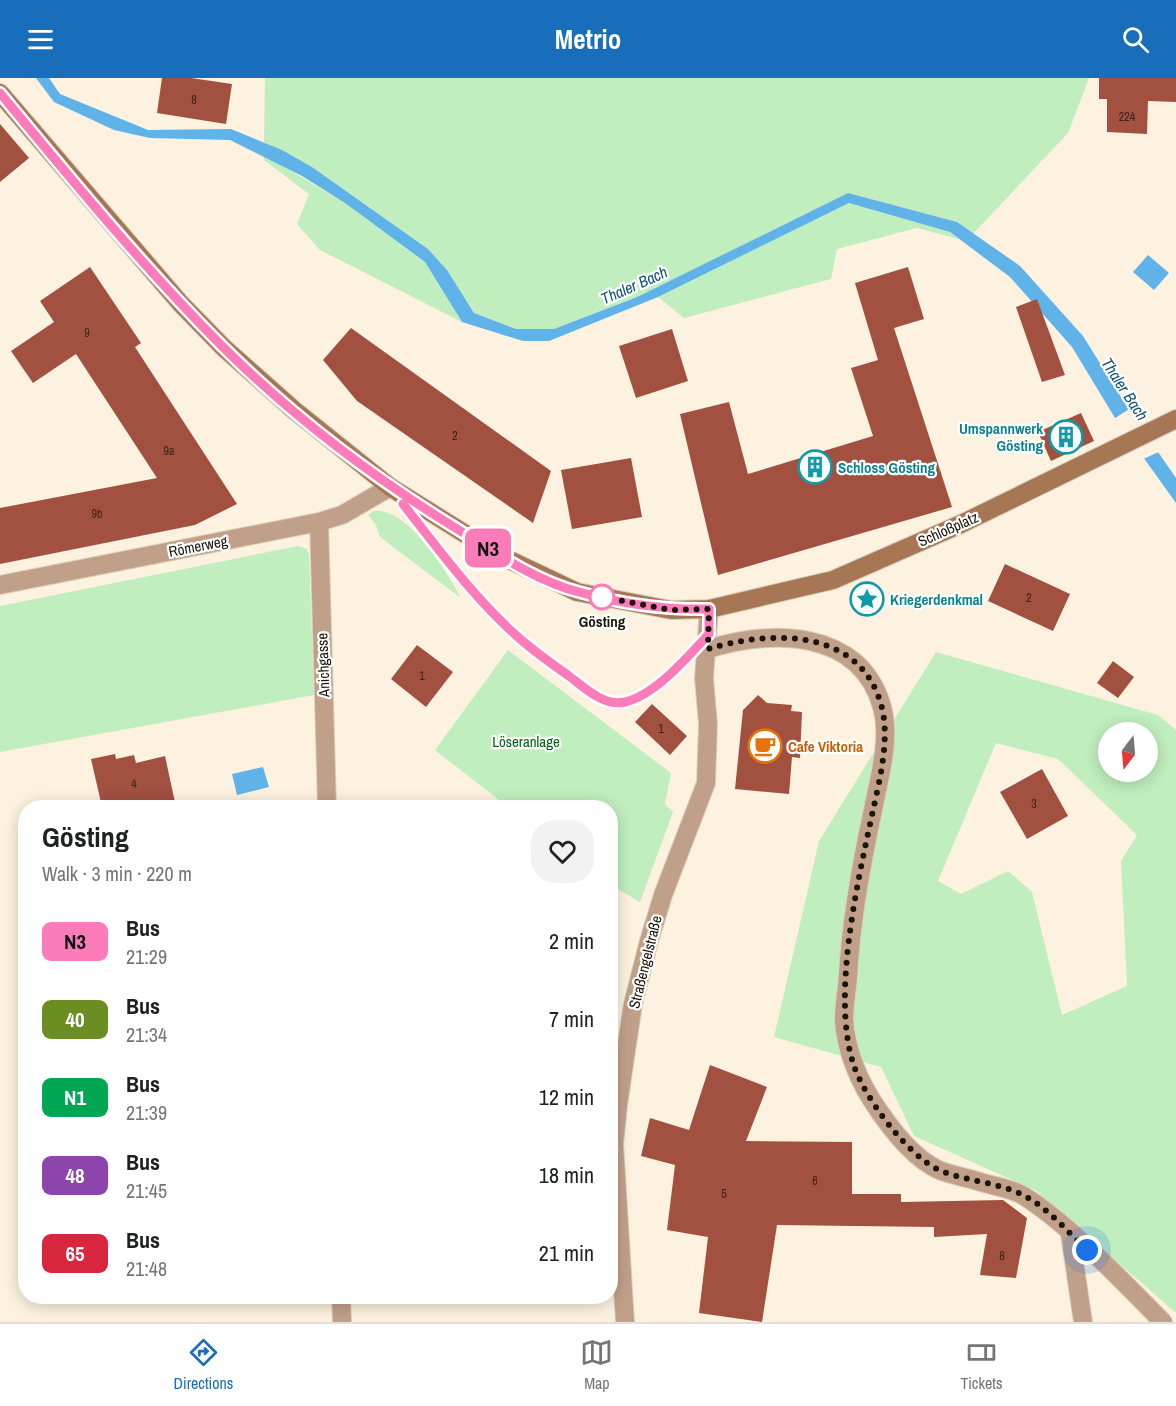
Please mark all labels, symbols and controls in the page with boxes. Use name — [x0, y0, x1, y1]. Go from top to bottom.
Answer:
text: Metrio — [555, 21, 621, 57]
icon: menu — [24, 23, 57, 56]
icon: search — [1119, 23, 1152, 56]
house number: 8 — [191, 92, 197, 108]
house number: 224 — [1119, 109, 1136, 125]
water label: Thaler Bach — [597, 261, 671, 309]
house number: 9 — [84, 325, 90, 341]
water label: Thaler Bach — [1097, 353, 1153, 425]
place label: Umspannwerk Gösting — [959, 418, 1043, 456]
building icon: Umspannwerk Gösting — [1048, 419, 1084, 455]
house number: 2 — [452, 428, 458, 444]
house number: 9a — [164, 443, 175, 459]
building icon: Schloss Gösting — [797, 449, 833, 485]
place label: Schloss Gösting — [838, 457, 936, 478]
house number: 9b — [92, 506, 102, 522]
street label: Schloßplatz — [914, 506, 982, 552]
line badge: N3 — [461, 528, 515, 568]
street label: Römerweg — [167, 530, 229, 562]
text: N3 — [477, 534, 499, 563]
place icon: Kriegerdenkmal — [849, 581, 885, 617]
marker: Gösting — [589, 584, 615, 610]
place label: Kriegerdenkmal — [890, 589, 983, 610]
house number: 2 — [1026, 590, 1032, 606]
place label: Gösting — [579, 611, 626, 632]
street label: Anichgasse — [311, 632, 335, 698]
house number: 1 — [419, 668, 425, 684]
house number: 1 — [658, 721, 664, 737]
north arrow — [1098, 722, 1158, 782]
map controls — [1098, 722, 1158, 782]
cafe icon: Cafe Viktoria — [747, 728, 783, 764]
park label: Löseranlage — [492, 731, 560, 752]
place label: Cafe Viktoria — [788, 736, 863, 757]
house number: 4 — [131, 776, 137, 792]
house number: 3 — [1031, 796, 1037, 812]
text: Gösting — [42, 818, 129, 856]
button: heart — [531, 820, 594, 883]
text: Walk · 3 min · 220 m — [42, 860, 192, 887]
text: Bus — [126, 913, 160, 943]
street label: Straßengelstraße — [623, 913, 667, 1011]
text: 2 min — [549, 926, 594, 956]
text: N3 — [64, 927, 86, 956]
text: 21:29 — [126, 943, 167, 970]
text: Bus — [126, 991, 160, 1021]
text: 7 min — [549, 1004, 594, 1034]
text: 40 — [65, 1005, 85, 1034]
text: 21:34 — [126, 1021, 167, 1048]
text: Bus — [126, 1069, 160, 1099]
text: 12 min — [539, 1082, 594, 1112]
text: N1 — [64, 1083, 86, 1112]
text: 21:39 — [126, 1099, 167, 1126]
text: Bus — [126, 1147, 160, 1177]
text: 18 min — [539, 1160, 594, 1190]
text: 48 — [65, 1161, 85, 1190]
house number: 6 — [812, 1173, 818, 1189]
text: 21:45 — [126, 1177, 167, 1204]
house number: 5 — [721, 1186, 727, 1202]
text: Bus — [126, 1225, 160, 1255]
your location — [1072, 1235, 1102, 1265]
text: 21 min — [539, 1238, 594, 1268]
text: 65 — [65, 1239, 85, 1268]
house number: 8 — [999, 1248, 1005, 1264]
text: 21:48 — [126, 1255, 167, 1282]
tab: Directions — [174, 1336, 233, 1394]
tab: Map — [580, 1336, 613, 1394]
tab: Tickets — [960, 1336, 1002, 1394]

